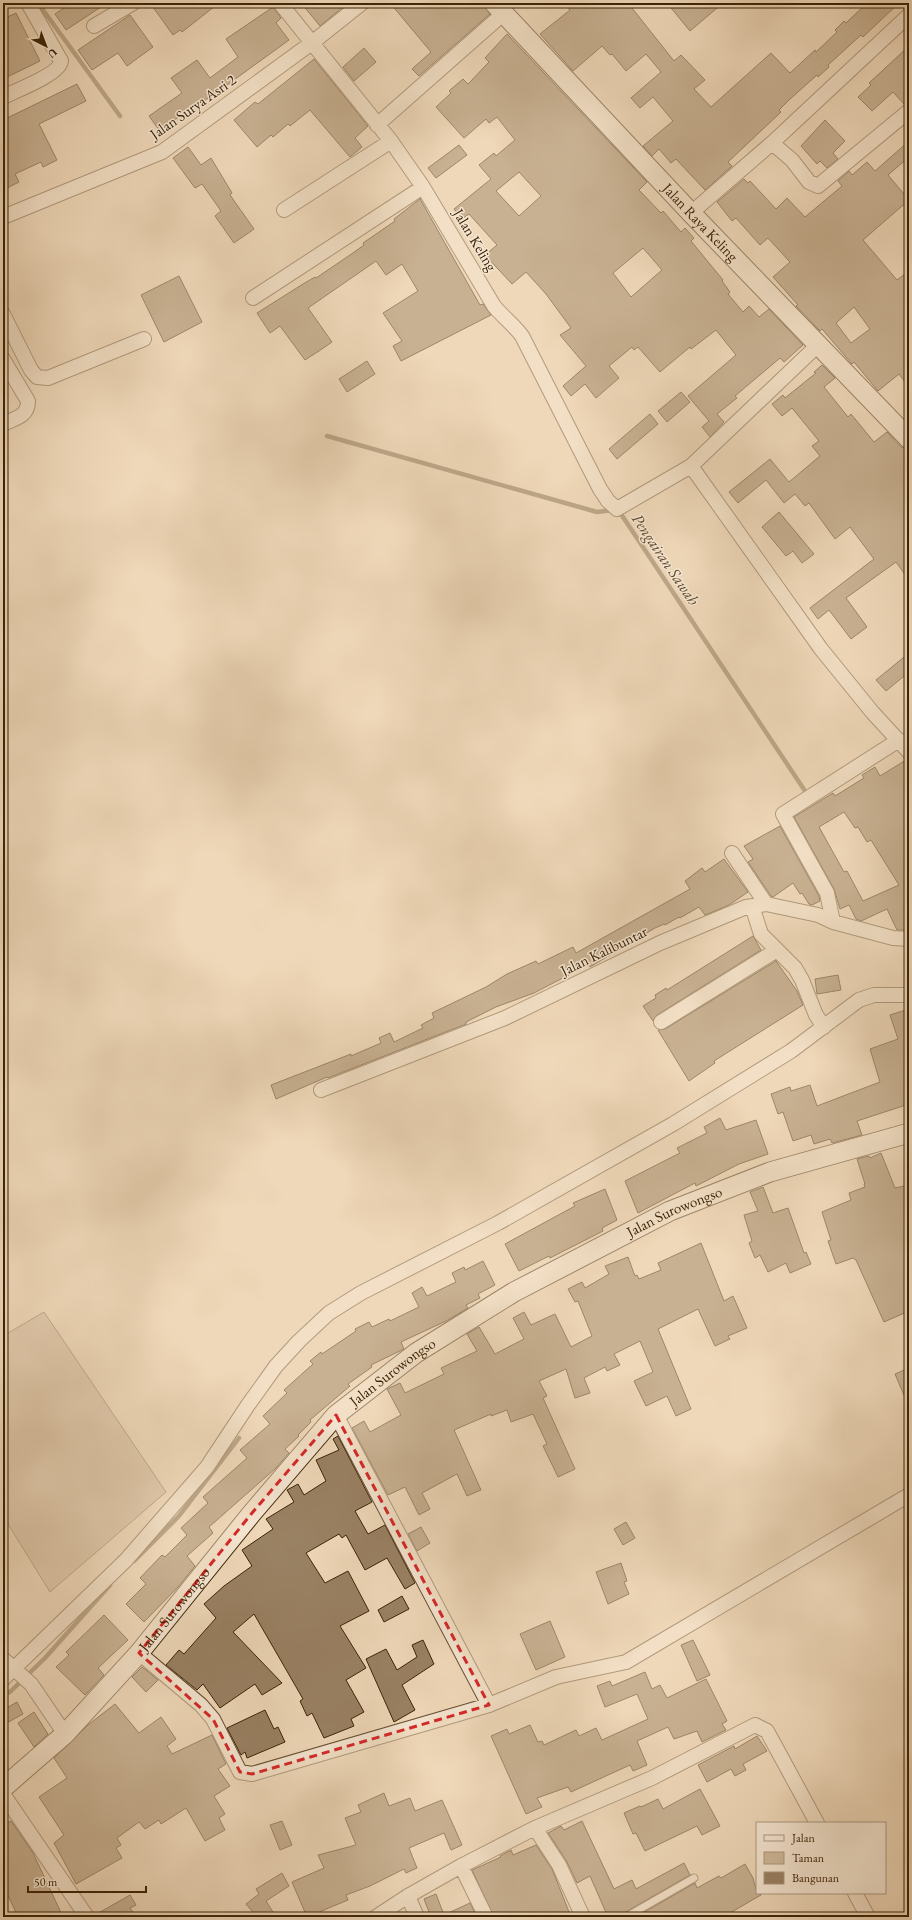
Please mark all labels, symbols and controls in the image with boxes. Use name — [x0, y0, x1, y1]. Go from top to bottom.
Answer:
north arrow — [26, 26, 66, 66]
text: U — [44, 45, 60, 62]
street label: Jalan Surya Asri 2 — [144, 69, 240, 144]
street label: Jalan Raya Keling — [657, 177, 743, 265]
street label: Jalan Keling — [448, 203, 502, 275]
water label: Pengairan Sawah — [627, 509, 704, 609]
street label: Jalan Kalibuntar — [555, 921, 650, 981]
street label: Jalan Surowongso — [621, 1182, 725, 1242]
street label: Jalan Surowongso — [344, 1333, 439, 1411]
street label: Jalan Surowongso — [133, 1563, 214, 1657]
legend — [756, 1822, 886, 1894]
text: Jalan — [791, 1830, 816, 1846]
text: Taman — [792, 1850, 825, 1866]
scale bar — [28, 1868, 146, 1894]
text: Bangunan — [792, 1870, 840, 1886]
text: 50 m — [34, 1874, 58, 1890]

